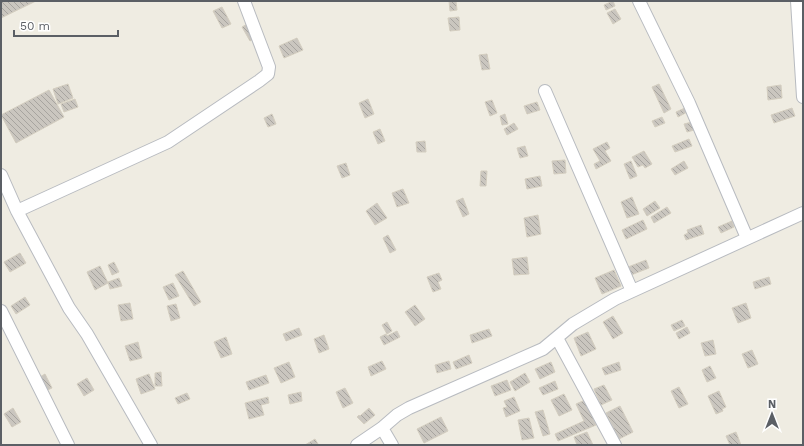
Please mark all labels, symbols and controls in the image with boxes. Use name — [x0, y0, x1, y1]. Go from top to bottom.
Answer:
scale bar — [14, 12, 118, 38]
text: 50 m — [20, 19, 50, 33]
north arrow — [752, 394, 792, 434]
text: N — [768, 398, 776, 411]

